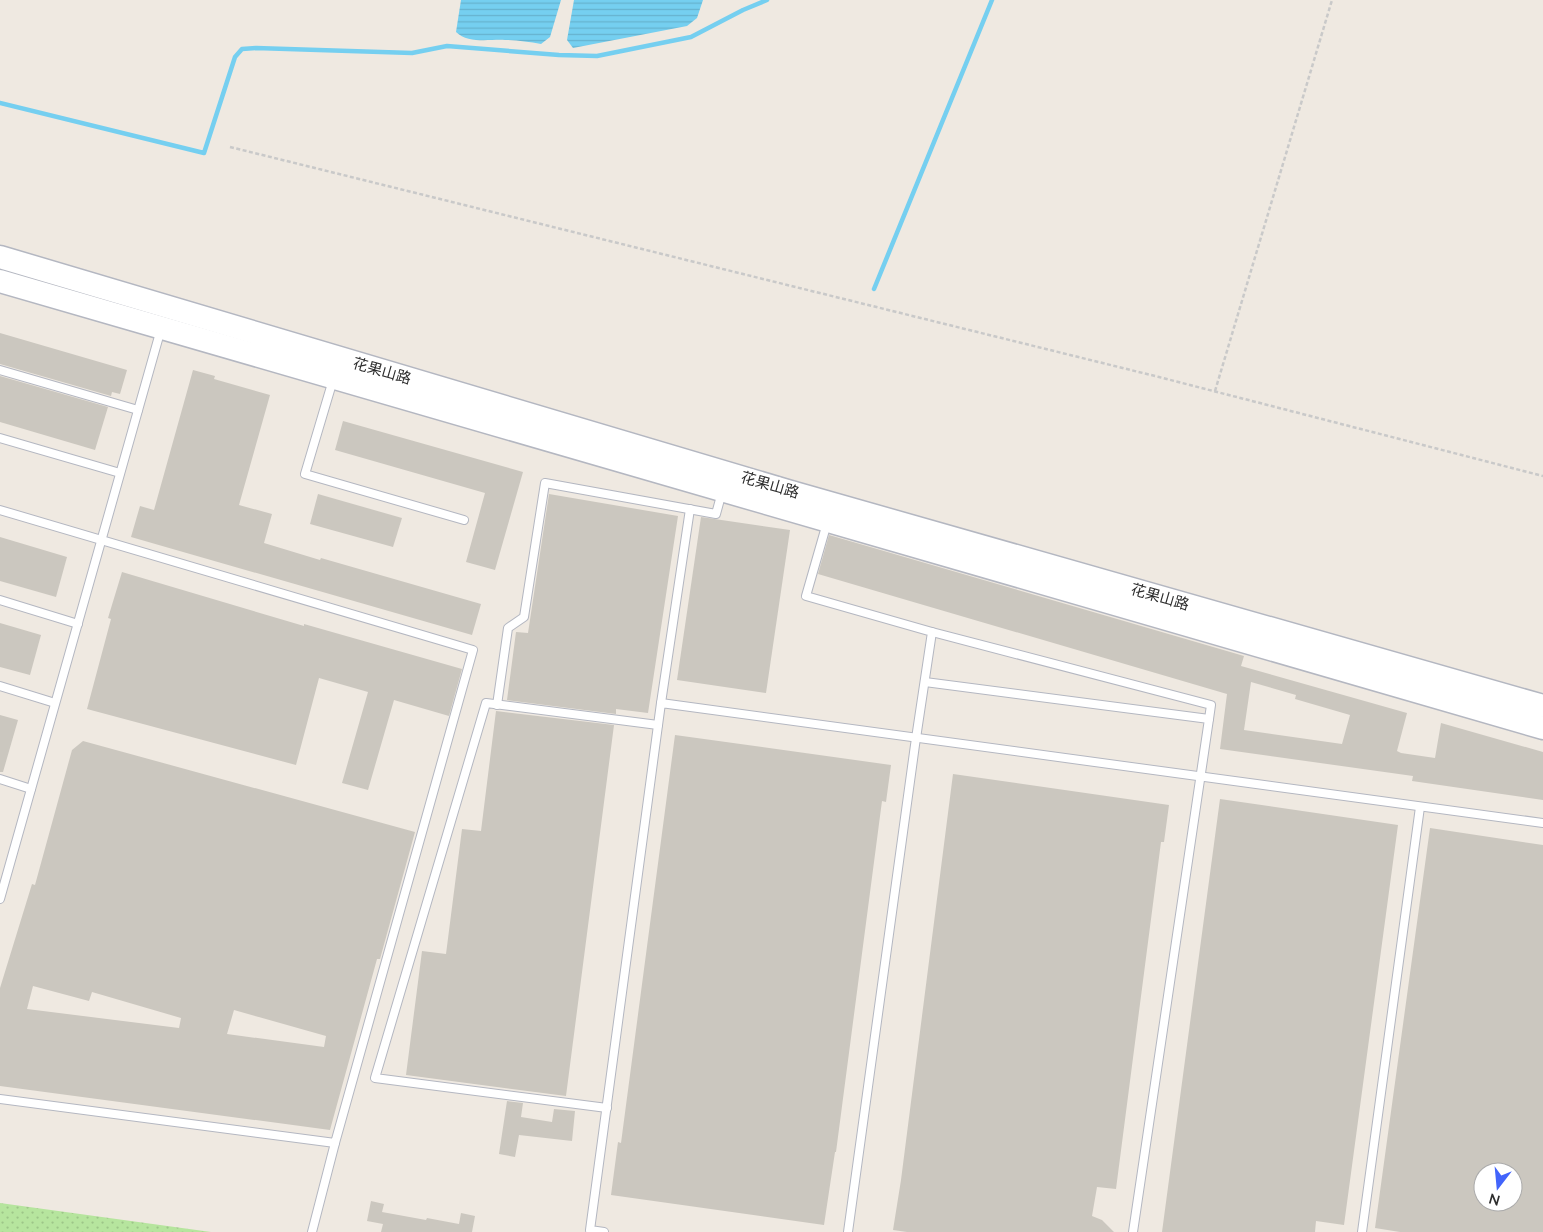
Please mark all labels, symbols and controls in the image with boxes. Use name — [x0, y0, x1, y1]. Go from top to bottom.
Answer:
street label: 花果山路 — [351, 353, 414, 387]
street label: 花果山路 — [739, 467, 802, 501]
street label: 花果山路 — [1129, 579, 1192, 613]
north arrow — [1473, 1162, 1523, 1212]
text: N — [1487, 1190, 1502, 1210]

